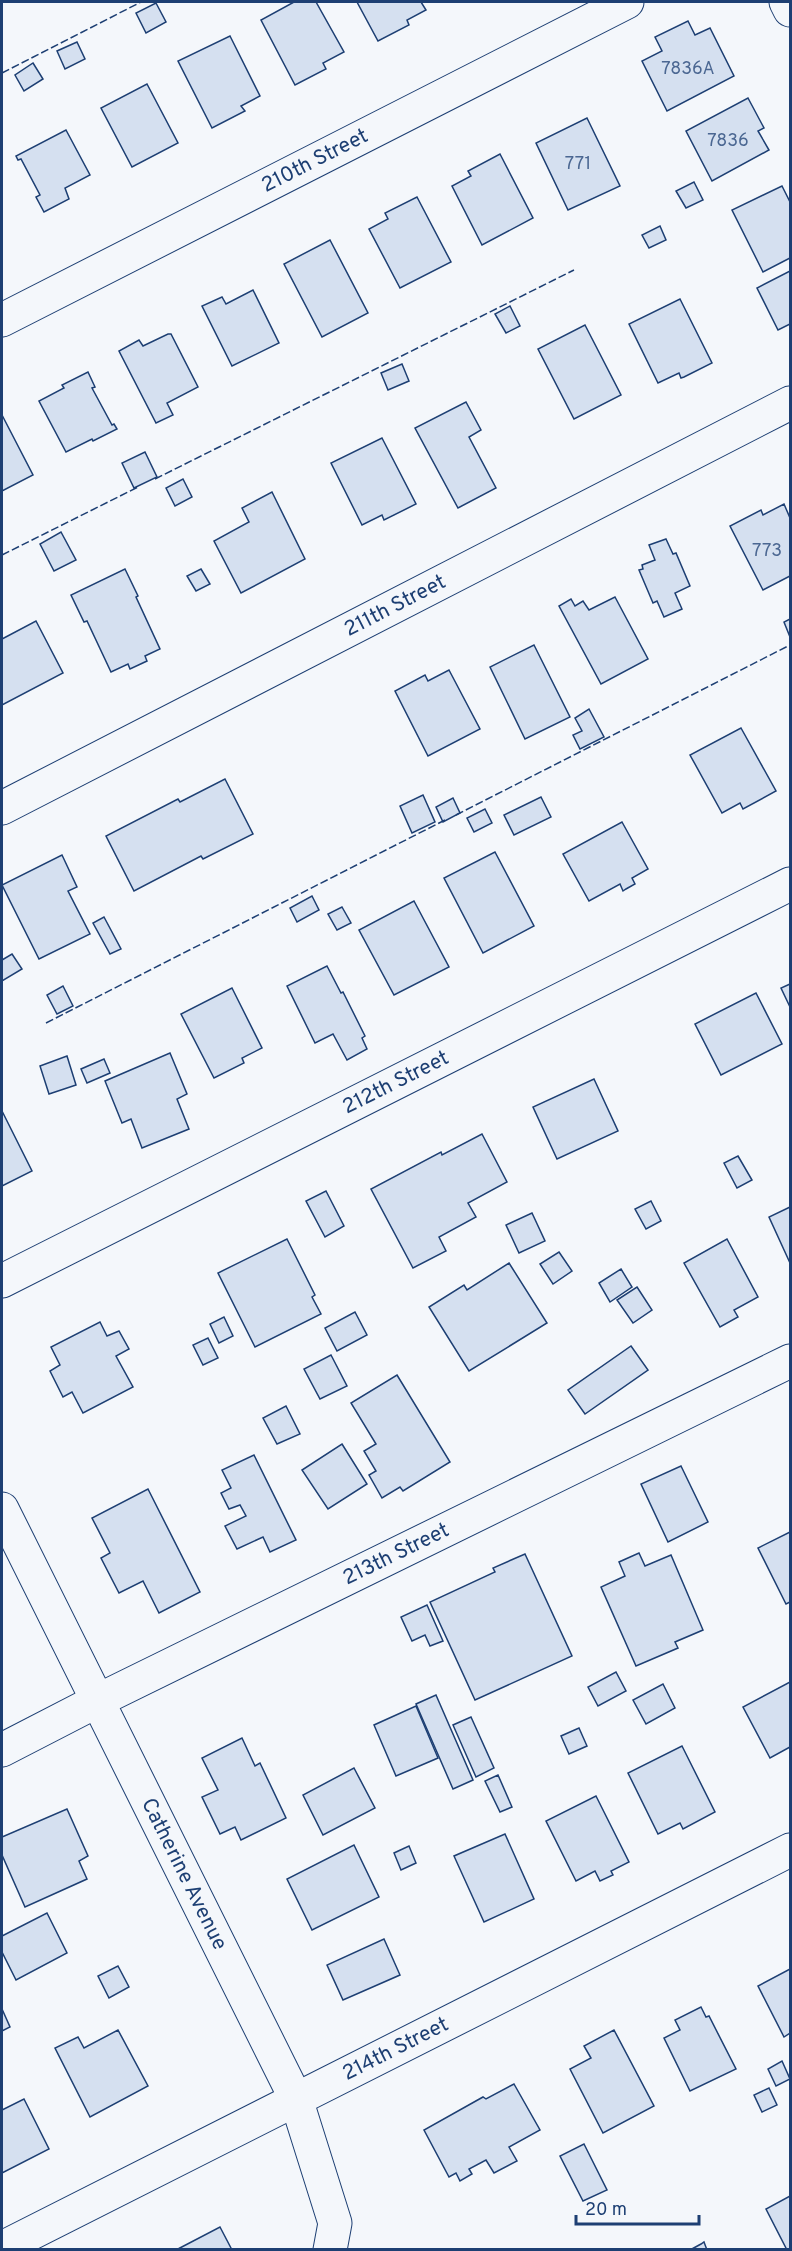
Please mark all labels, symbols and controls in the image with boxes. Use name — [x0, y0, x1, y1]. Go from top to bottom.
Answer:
house number: 7836A — [661, 58, 715, 81]
street label: 210th Street — [257, 122, 373, 199]
house number: 7836 — [707, 130, 749, 153]
house number: 771 — [565, 153, 591, 176]
house number: 773 — [752, 540, 782, 563]
street label: 211th Street — [340, 569, 451, 643]
street label: 212th Street — [338, 1044, 454, 1121]
street label: 213th Street — [338, 1517, 454, 1592]
street label: Catherine Avenue — [135, 1794, 233, 1955]
street label: 214th Street — [338, 2011, 453, 2087]
scale bar — [576, 2188, 699, 2226]
text: 20 m — [585, 2199, 627, 2222]

